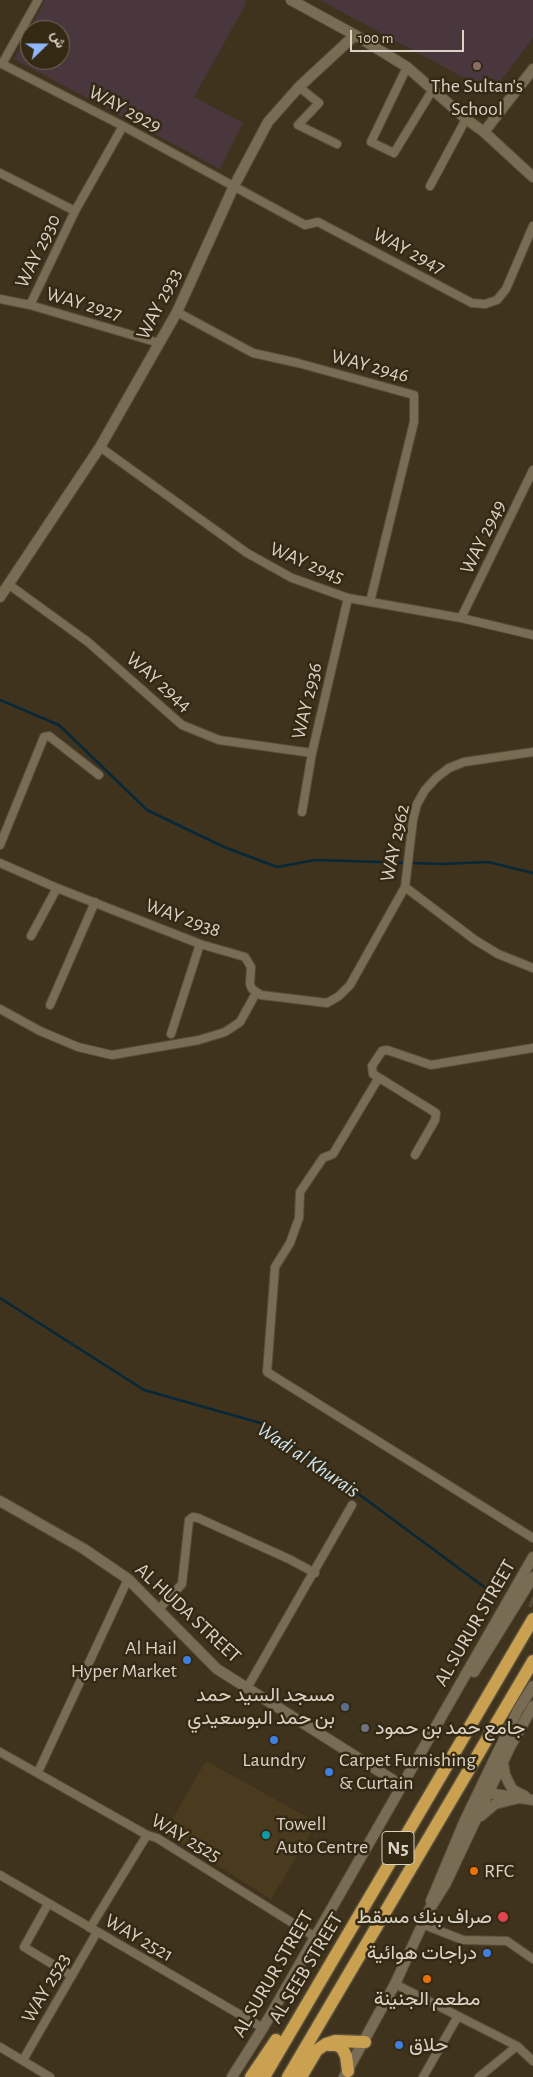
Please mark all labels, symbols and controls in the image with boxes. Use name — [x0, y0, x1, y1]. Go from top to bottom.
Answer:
north arrow — [20, 20, 70, 70]
scale bar — [353, 20, 467, 52]
text: ش — [48, 29, 68, 50]
text: 100 m — [358, 31, 393, 46]
marker: The Sultan's School — [471, 60, 483, 72]
place label: The Sultan's School — [431, 74, 523, 121]
street label: WAY 2929 — [85, 80, 165, 138]
street label: WAY 2930 — [10, 210, 66, 292]
street label: WAY 2947 — [369, 222, 449, 280]
street label: WAY 2933 — [131, 264, 187, 344]
street label: WAY 2927 — [43, 282, 125, 326]
street label: WAY 2946 — [329, 344, 411, 388]
street label: WAY 2949 — [455, 496, 511, 578]
street label: WAY 2945 — [266, 537, 348, 589]
street label: WAY 2944 — [121, 647, 197, 717]
street label: WAY 2936 — [287, 660, 327, 742]
street label: WAY 2962 — [375, 802, 415, 884]
street label: WAY 2938 — [142, 893, 224, 943]
water label: Wadi al Khurais — [252, 1416, 364, 1504]
street label: AL SURUR STREET — [429, 1556, 521, 1690]
street label: AL HUDA STREET — [130, 1558, 246, 1668]
place label: Al Hail Hyper Market — [71, 1636, 177, 1683]
marker: Al Hail Hyper Market — [181, 1654, 193, 1666]
place label: مسجد السيد حمد بن حمد البوسعيدي — [187, 1683, 335, 1730]
marker: مسجد السيد حمد بن حمد البوسعيدي — [339, 1701, 351, 1713]
place label: جامع حمد بن حمود — [375, 1716, 525, 1740]
marker: جامع حمد بن حمود — [359, 1722, 371, 1734]
marker: Laundry — [268, 1734, 280, 1746]
place label: Laundry — [242, 1748, 306, 1772]
place label: Carpet Furnishing & Curtain — [339, 1748, 476, 1795]
marker: Carpet Furnishing & Curtain — [323, 1766, 335, 1778]
street label: WAY 2525 — [147, 1808, 225, 1868]
place label: Towell Auto Centre — [276, 1812, 368, 1859]
marker: Towell Auto Centre — [260, 1829, 272, 1841]
road number: N5 — [382, 1832, 414, 1865]
place label: RFC — [484, 1859, 514, 1883]
marker: RFC — [468, 1865, 480, 1877]
place label: صراف بنك مسقط — [357, 1905, 492, 1929]
street label: AL SURUR STREET — [227, 1907, 319, 2041]
street label: AL SEEB STREET — [264, 1908, 348, 2028]
street label: WAY 2521 — [100, 1909, 178, 1967]
marker: صراف بنك مسقط — [496, 1910, 510, 1924]
place label: دراجات هوائية — [367, 1941, 477, 1965]
marker: دراجات هوائية — [481, 1947, 493, 1959]
street label: WAY 2523 — [16, 1949, 76, 2027]
marker: مطعم الجنينة — [421, 1973, 433, 1985]
place label: مطعم الجنينة — [374, 1987, 480, 2011]
place label: حلاق — [409, 2033, 448, 2057]
marker: حلاق — [393, 2039, 405, 2051]

